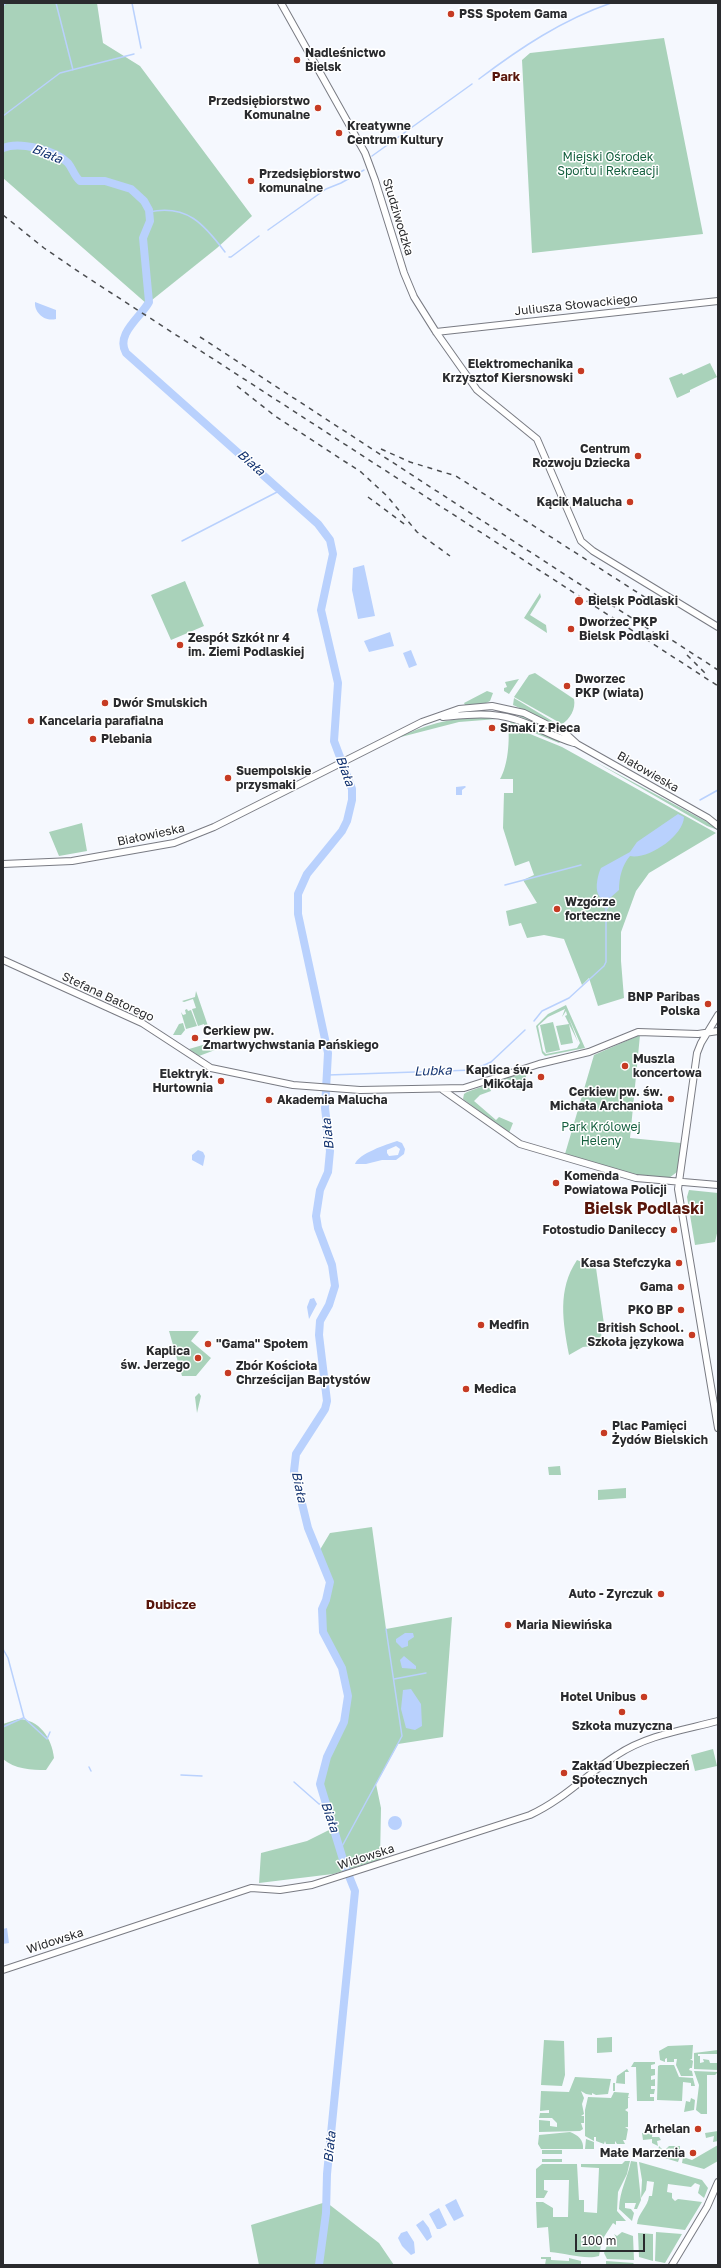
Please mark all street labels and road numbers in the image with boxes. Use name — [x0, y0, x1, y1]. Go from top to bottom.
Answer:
street label: Studziwodzka — [379, 177, 417, 257]
street label: Juliusza Słowackiego — [514, 291, 638, 319]
street label: Białowieska — [615, 749, 681, 795]
street label: Białowieska — [116, 821, 186, 849]
street label: Stefana Batorego — [60, 969, 156, 1025]
street label: Widowska — [336, 1841, 396, 1873]
street label: Widowska — [25, 1925, 85, 1957]

